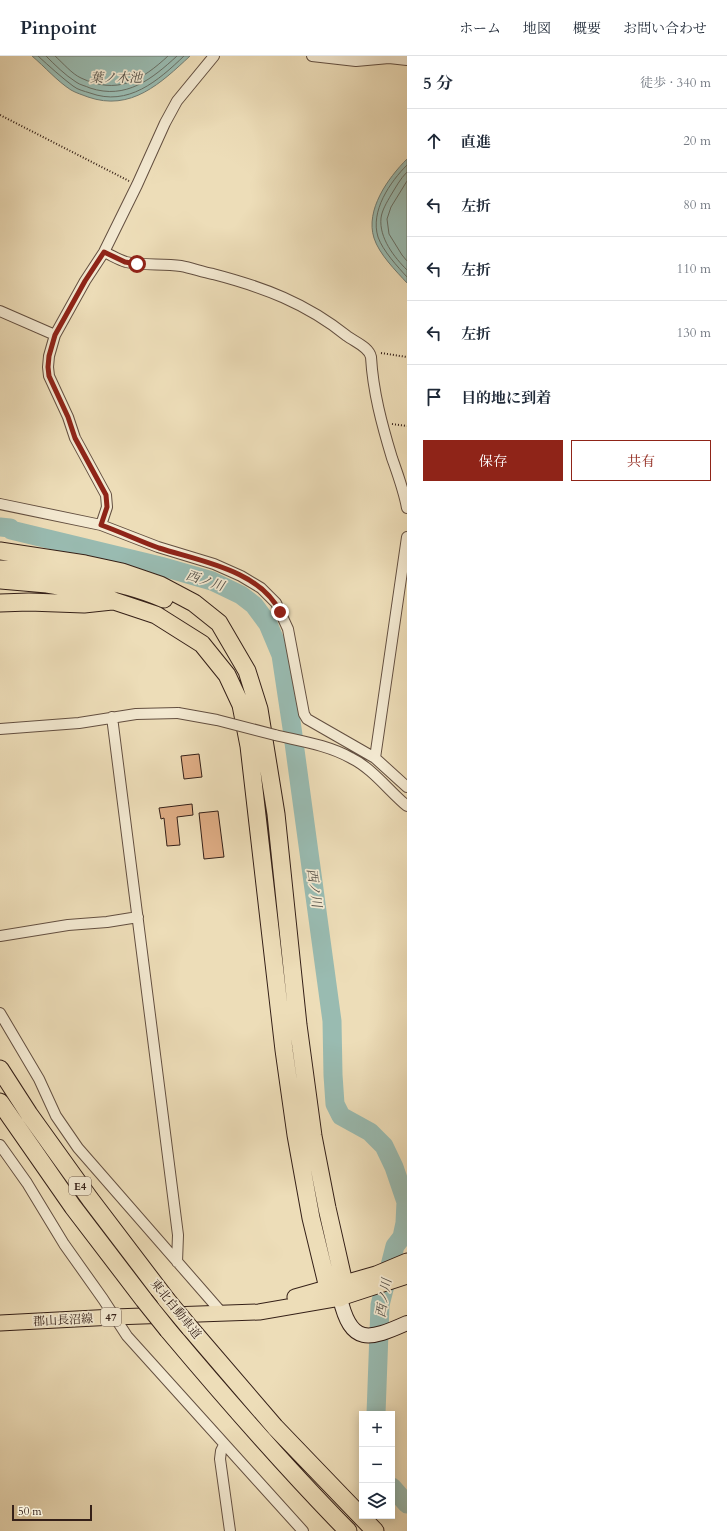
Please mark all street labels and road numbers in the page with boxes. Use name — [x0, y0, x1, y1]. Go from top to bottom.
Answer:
road number: E4 — [69, 1177, 91, 1195]
street label: 東北自動車道 — [147, 1276, 205, 1342]
road number: 47 — [101, 1308, 121, 1326]
street label: 郡山長沼線 — [33, 1310, 93, 1330]

